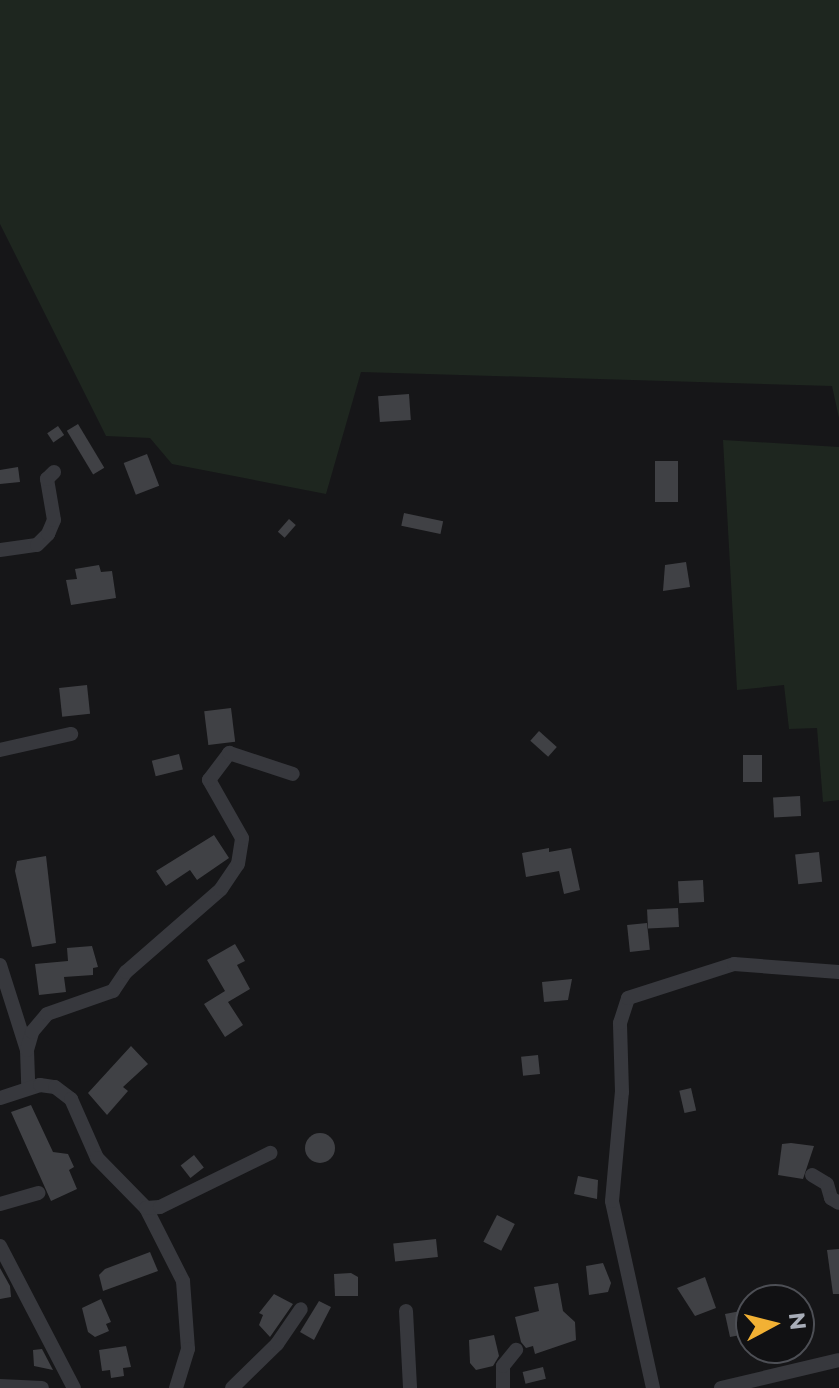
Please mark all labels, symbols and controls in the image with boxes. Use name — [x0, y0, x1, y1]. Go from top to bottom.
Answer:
north arrow — [735, 1284, 815, 1364]
text: N — [783, 1311, 812, 1332]

